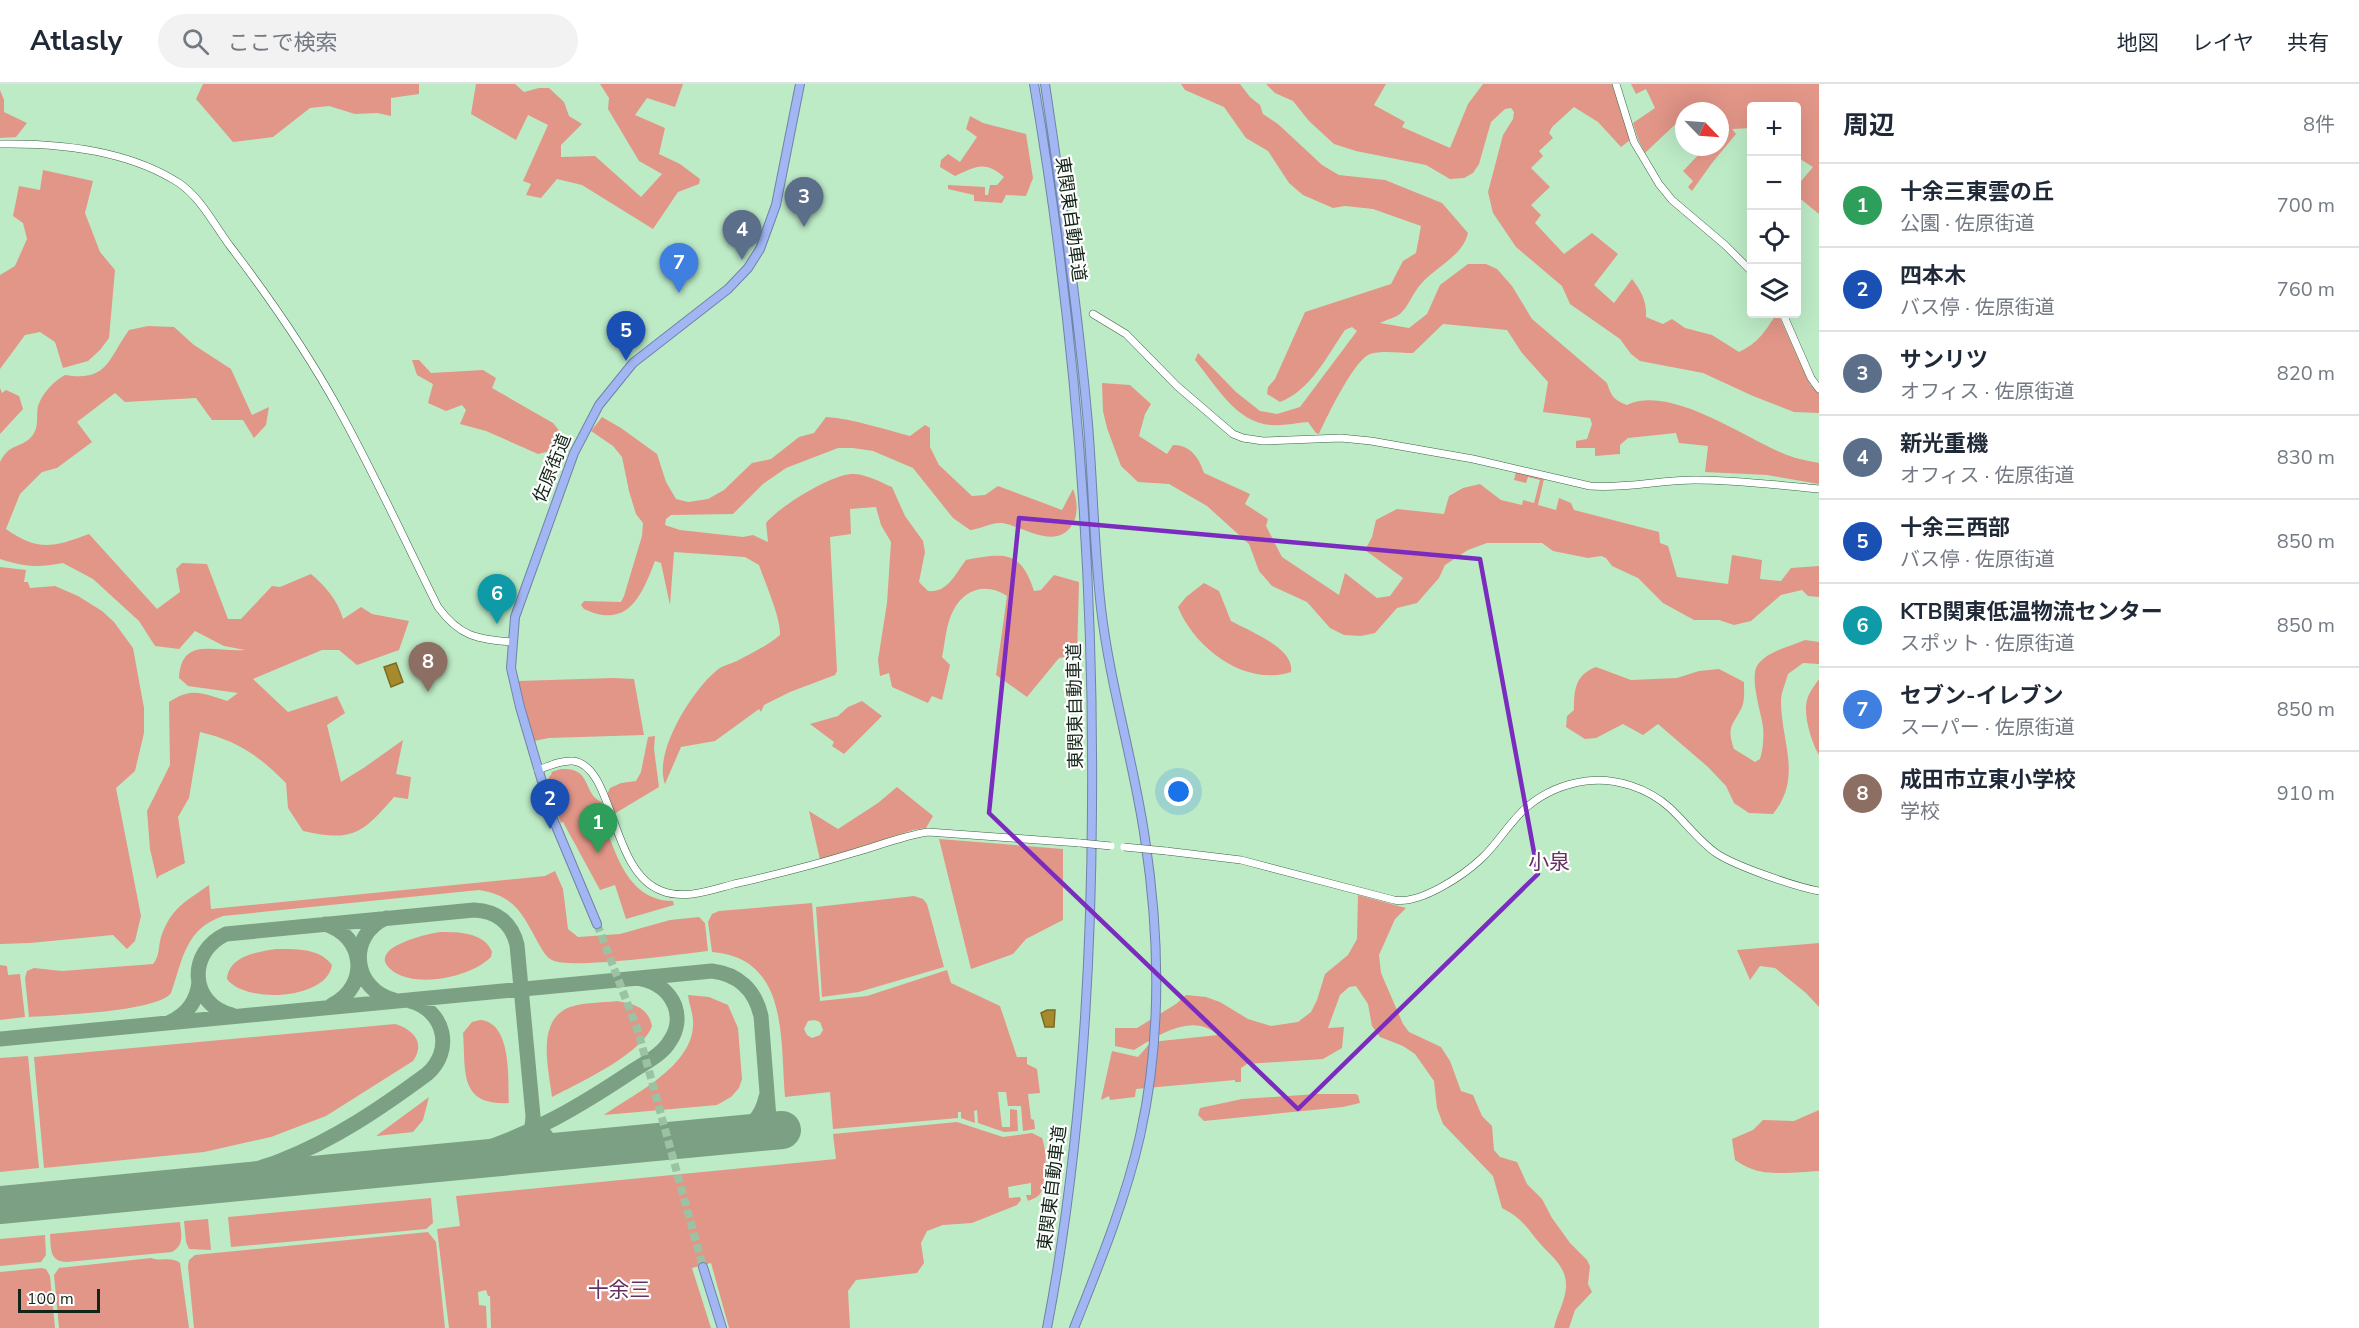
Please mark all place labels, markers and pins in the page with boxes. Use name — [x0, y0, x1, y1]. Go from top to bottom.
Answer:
pin: 3 — [784, 178, 824, 227]
pin: 4 — [722, 210, 762, 260]
pin: 7 — [660, 244, 698, 293]
pin: 5 — [606, 312, 646, 361]
pin: 6 — [478, 574, 516, 624]
pin: 8 — [408, 642, 448, 692]
pin: 2 — [530, 780, 570, 829]
pin: 1 — [578, 804, 618, 853]

